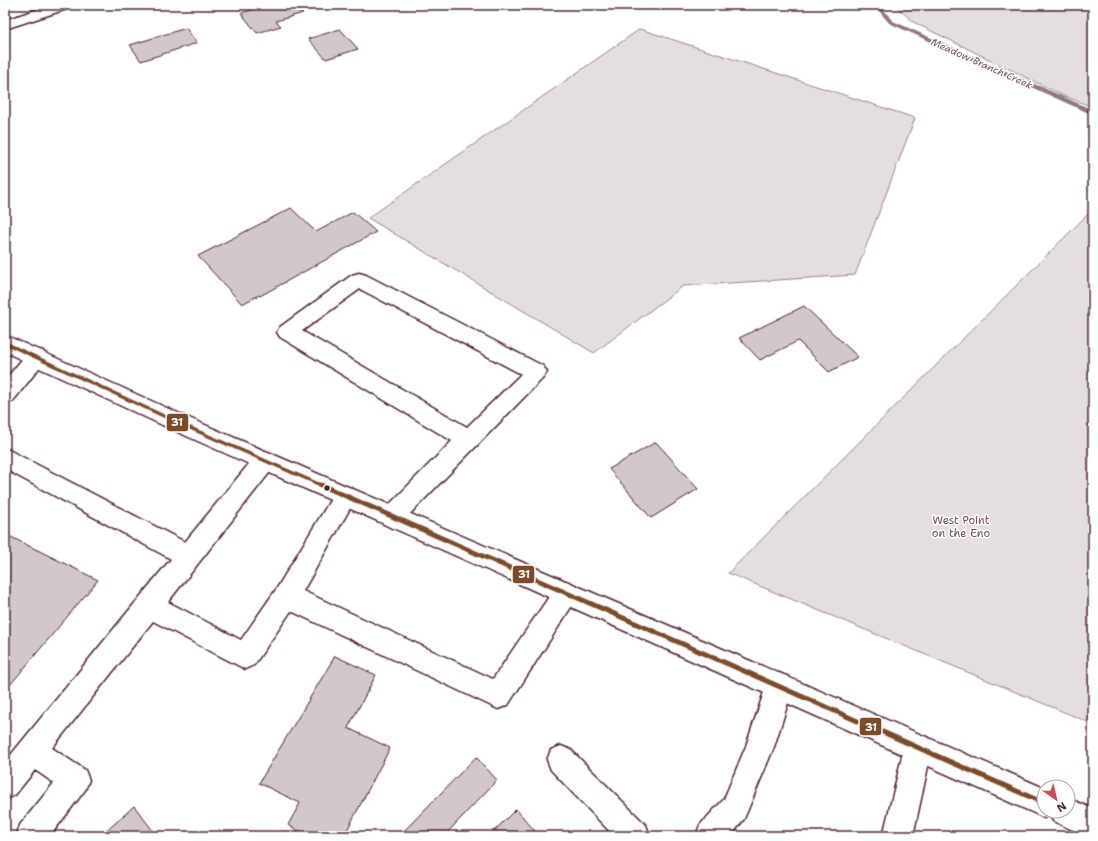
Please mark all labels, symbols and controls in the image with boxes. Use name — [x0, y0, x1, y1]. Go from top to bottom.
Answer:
water label: Meadow Branch Creek — [929, 35, 1035, 92]
line badge: 31 — [166, 413, 189, 432]
text: 31 — [171, 415, 183, 430]
unlabelled marker — [322, 483, 332, 493]
park label: West Point on the Eno — [932, 513, 991, 541]
line badge: 31 — [512, 565, 535, 584]
text: 31 — [518, 567, 530, 582]
line badge: 31 — [859, 717, 882, 736]
text: 31 — [865, 720, 877, 735]
north arrow — [1036, 779, 1076, 819]
text: N — [1053, 798, 1069, 816]

